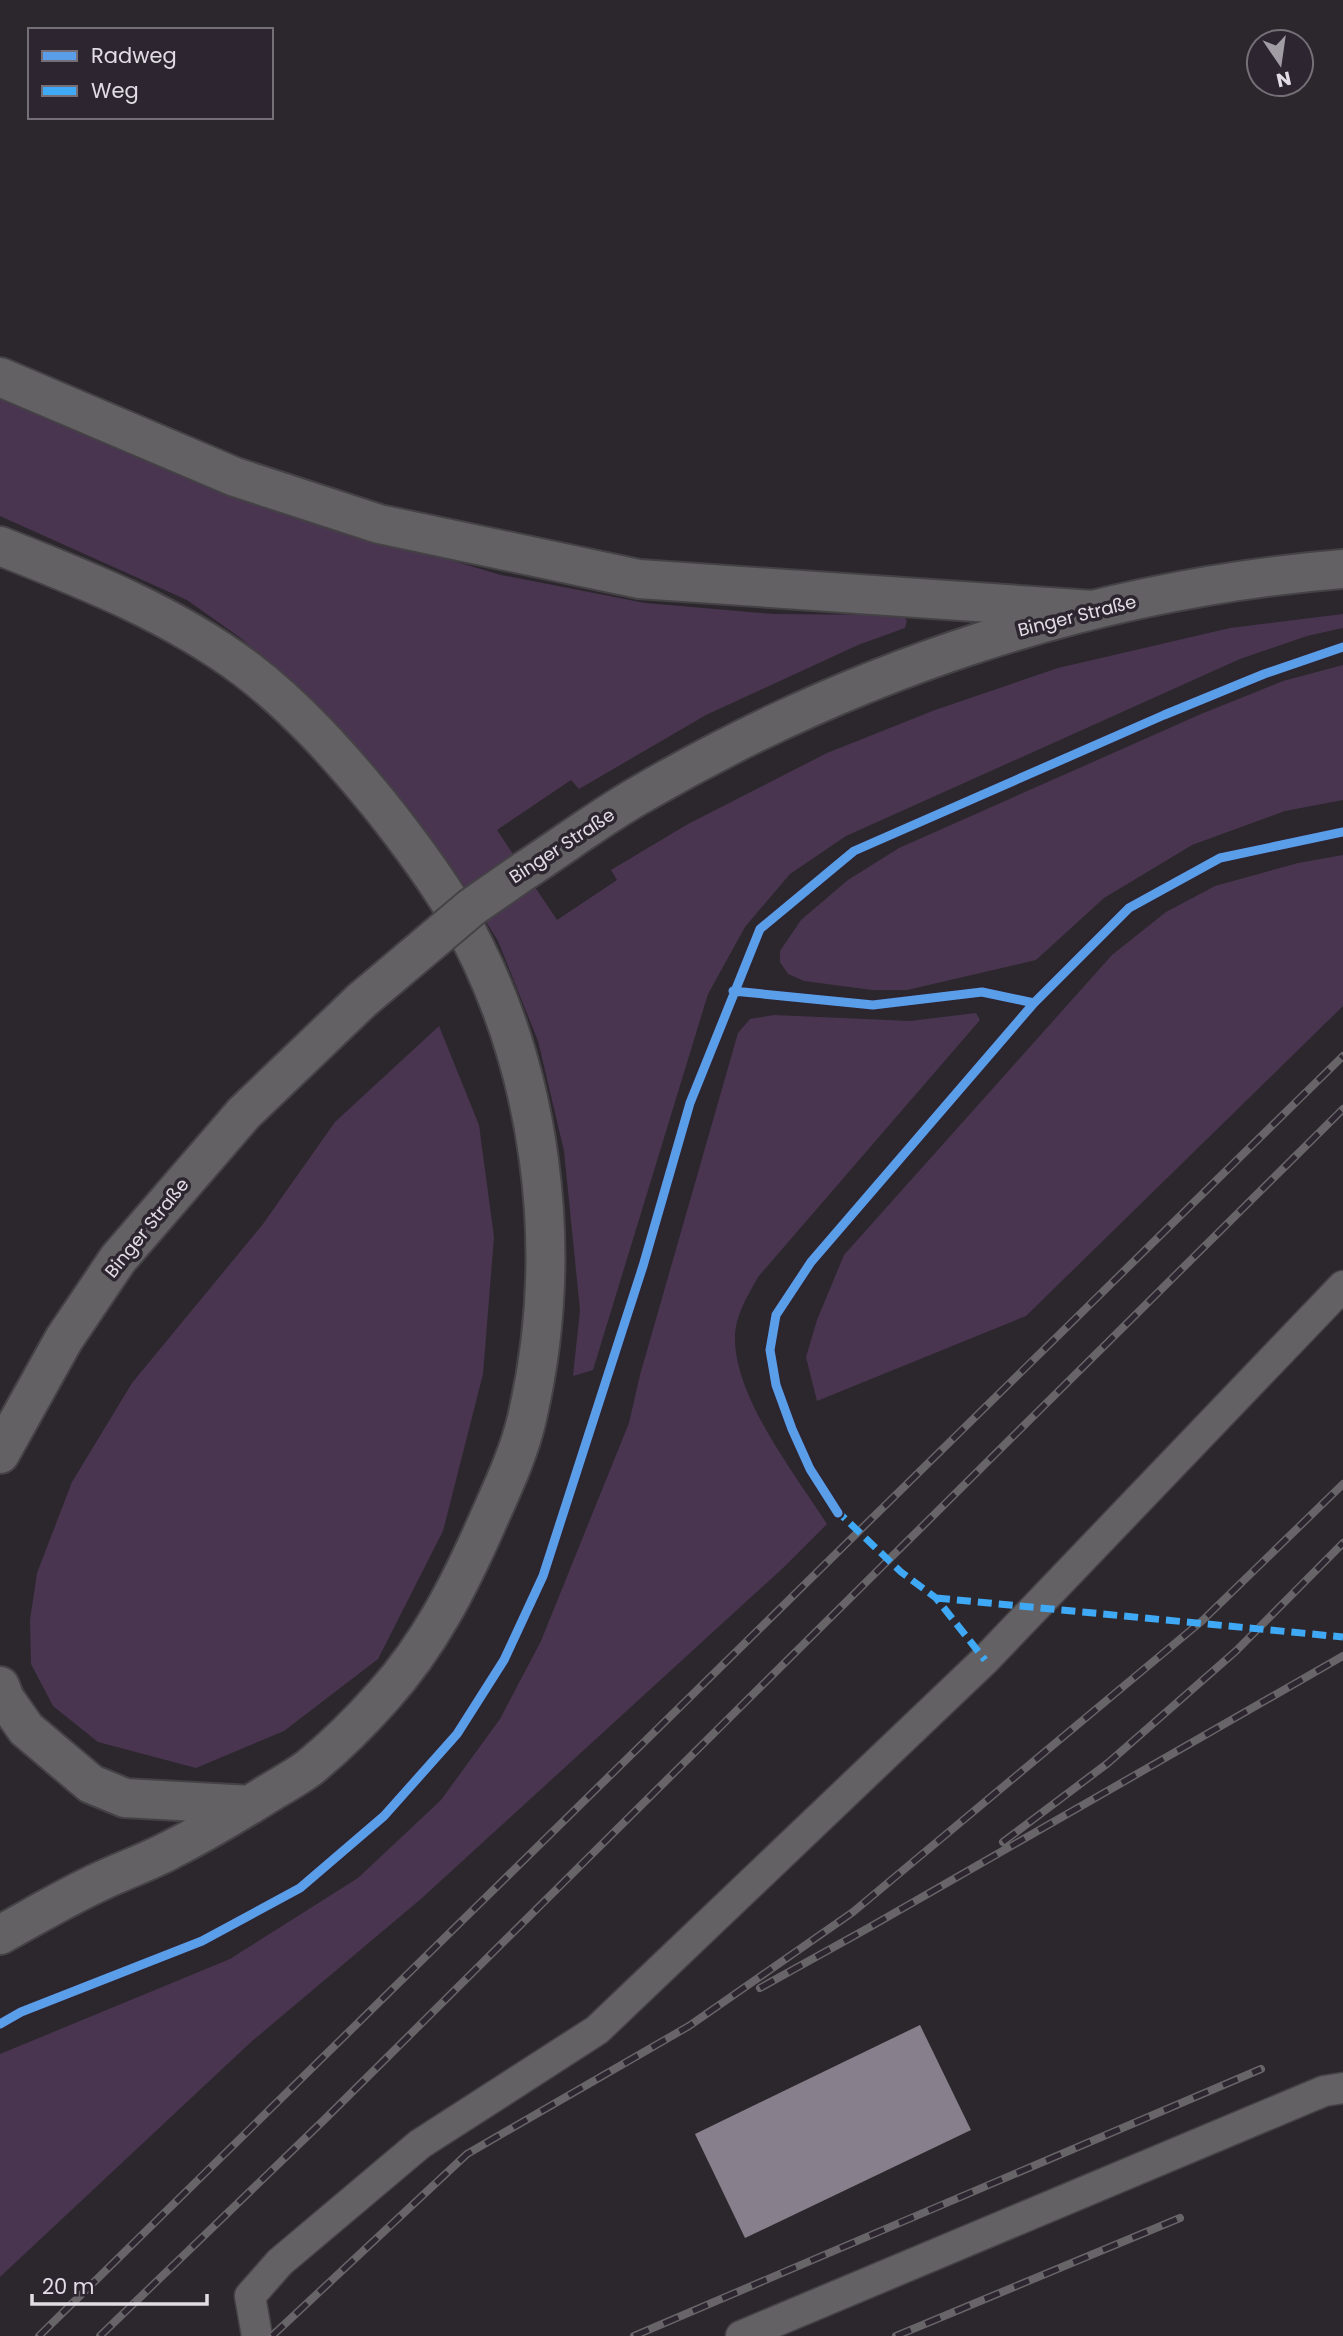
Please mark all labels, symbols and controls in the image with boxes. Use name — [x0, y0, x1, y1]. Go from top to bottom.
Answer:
legend — [28, 28, 273, 119]
north arrow — [1245, 28, 1315, 98]
text: Radweg — [91, 41, 177, 70]
text: N — [1274, 64, 1294, 94]
text: Weg — [91, 76, 139, 105]
street label: Binger Straße — [1015, 589, 1139, 642]
street label: Binger Straße — [504, 802, 619, 889]
street label: Binger Straße — [99, 1173, 194, 1283]
scale bar — [32, 2262, 206, 2306]
text: 20 m — [42, 2272, 95, 2301]

